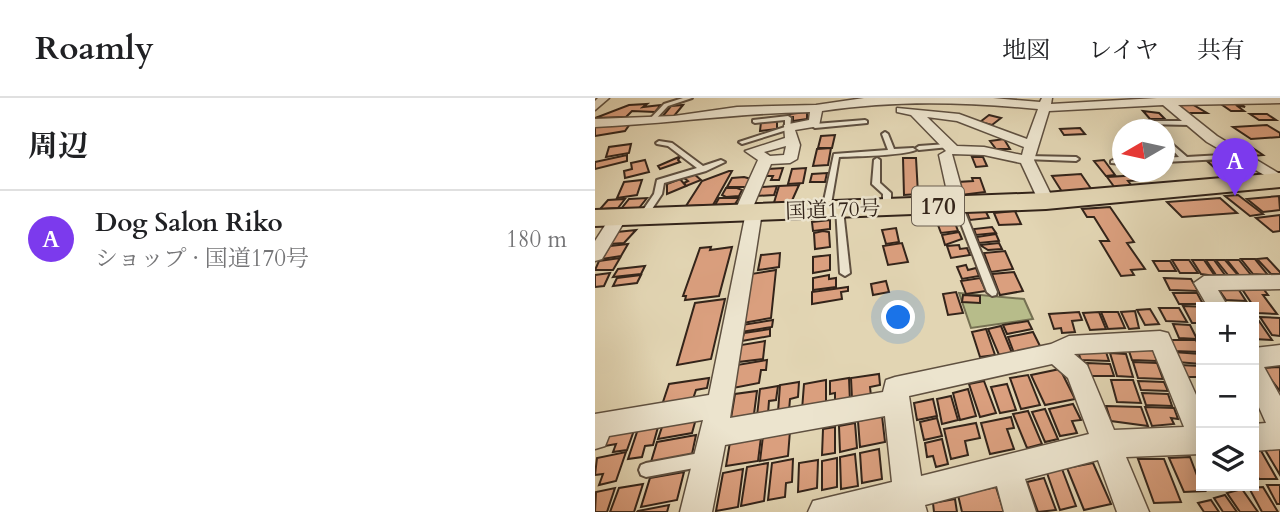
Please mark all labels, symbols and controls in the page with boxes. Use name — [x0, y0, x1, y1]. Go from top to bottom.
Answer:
text: Roamly — [35, 26, 154, 71]
text: 地図 — [1002, 34, 1050, 67]
text: レイヤ — [1088, 34, 1159, 67]
text: 共有 — [1197, 34, 1245, 67]
north arrow — [1112, 119, 1175, 182]
text: 周辺 — [28, 126, 88, 167]
pin: A — [1212, 138, 1258, 196]
road number: 170 — [912, 186, 964, 226]
street label: 国道170号 — [785, 194, 881, 226]
text: Dog Salon Riko — [95, 205, 283, 240]
text: A — [42, 224, 60, 255]
text: 180 m — [506, 224, 567, 255]
text: ショップ · 国道170号 — [95, 243, 309, 274]
your location — [881, 300, 915, 334]
map controls — [1196, 302, 1259, 491]
button: + — [1196, 302, 1259, 365]
button: − — [1196, 365, 1259, 428]
button: layers — [1196, 428, 1259, 491]

